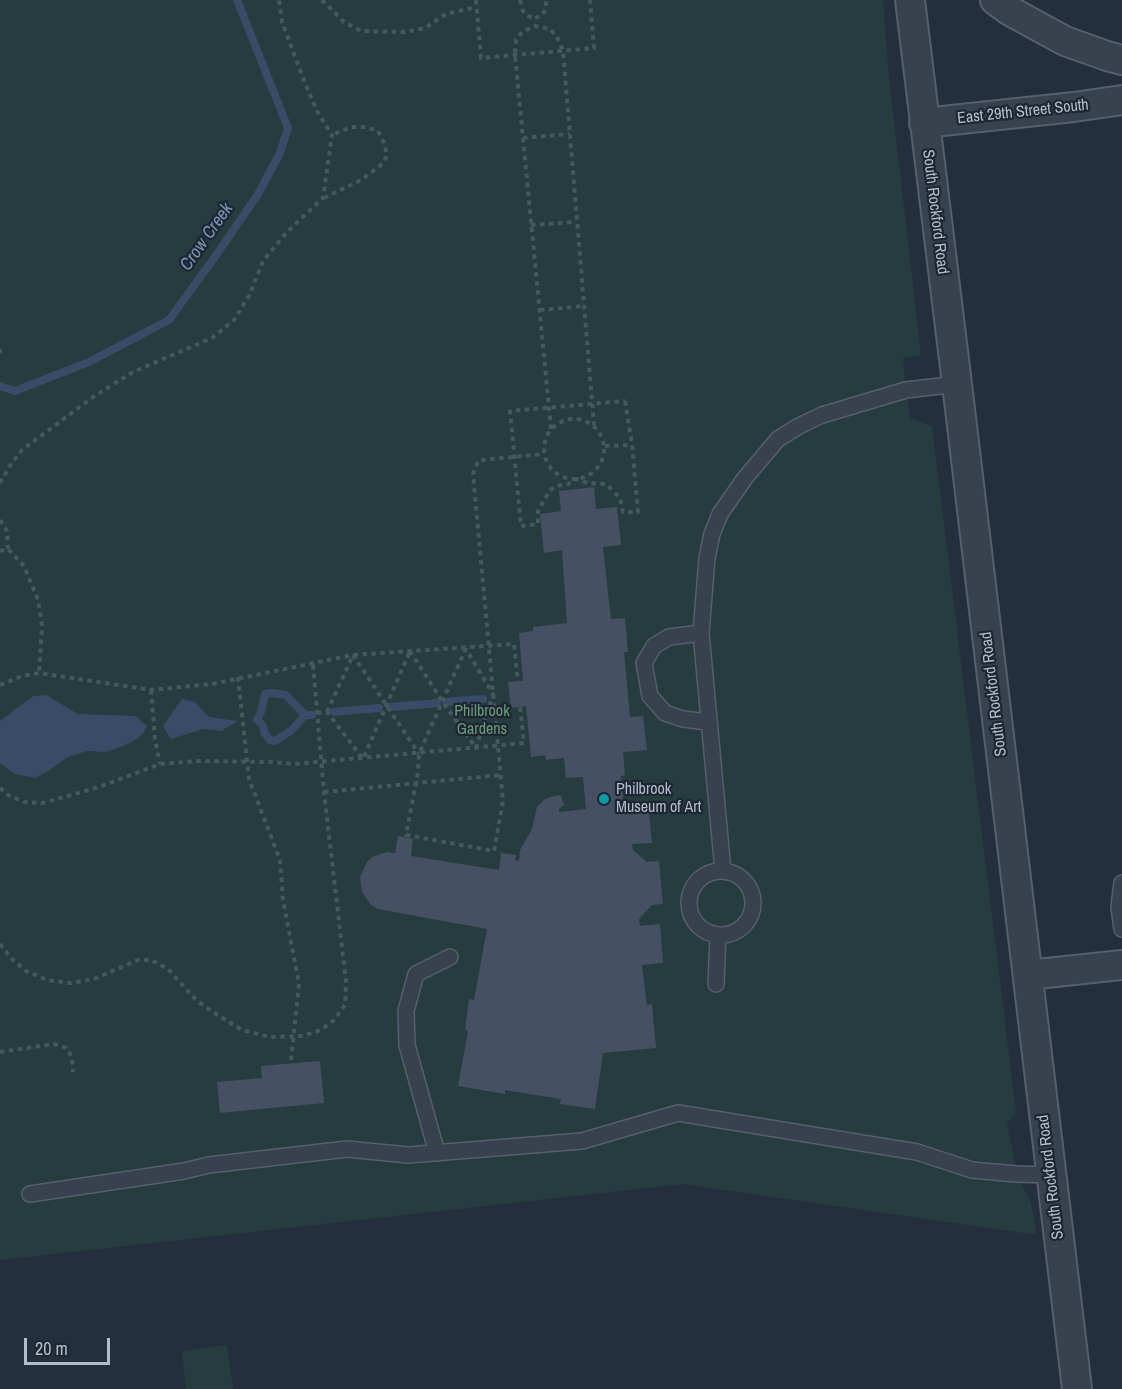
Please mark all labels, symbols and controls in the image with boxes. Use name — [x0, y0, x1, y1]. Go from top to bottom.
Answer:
street label: East 29th Street South — [956, 96, 1090, 128]
street label: South Rockford Road — [918, 149, 952, 275]
water label: Crow Creek — [176, 199, 238, 275]
street label: South Rockford Road — [977, 631, 1011, 757]
park label: Philbrook Gardens — [454, 702, 510, 740]
place label: Philbrook Museum of Art — [616, 780, 701, 818]
marker: Philbrook Museum of Art — [597, 792, 611, 806]
street label: South Rockford Road — [1034, 1114, 1068, 1240]
scale bar — [27, 1326, 112, 1364]
text: 20 m — [35, 1336, 68, 1361]

